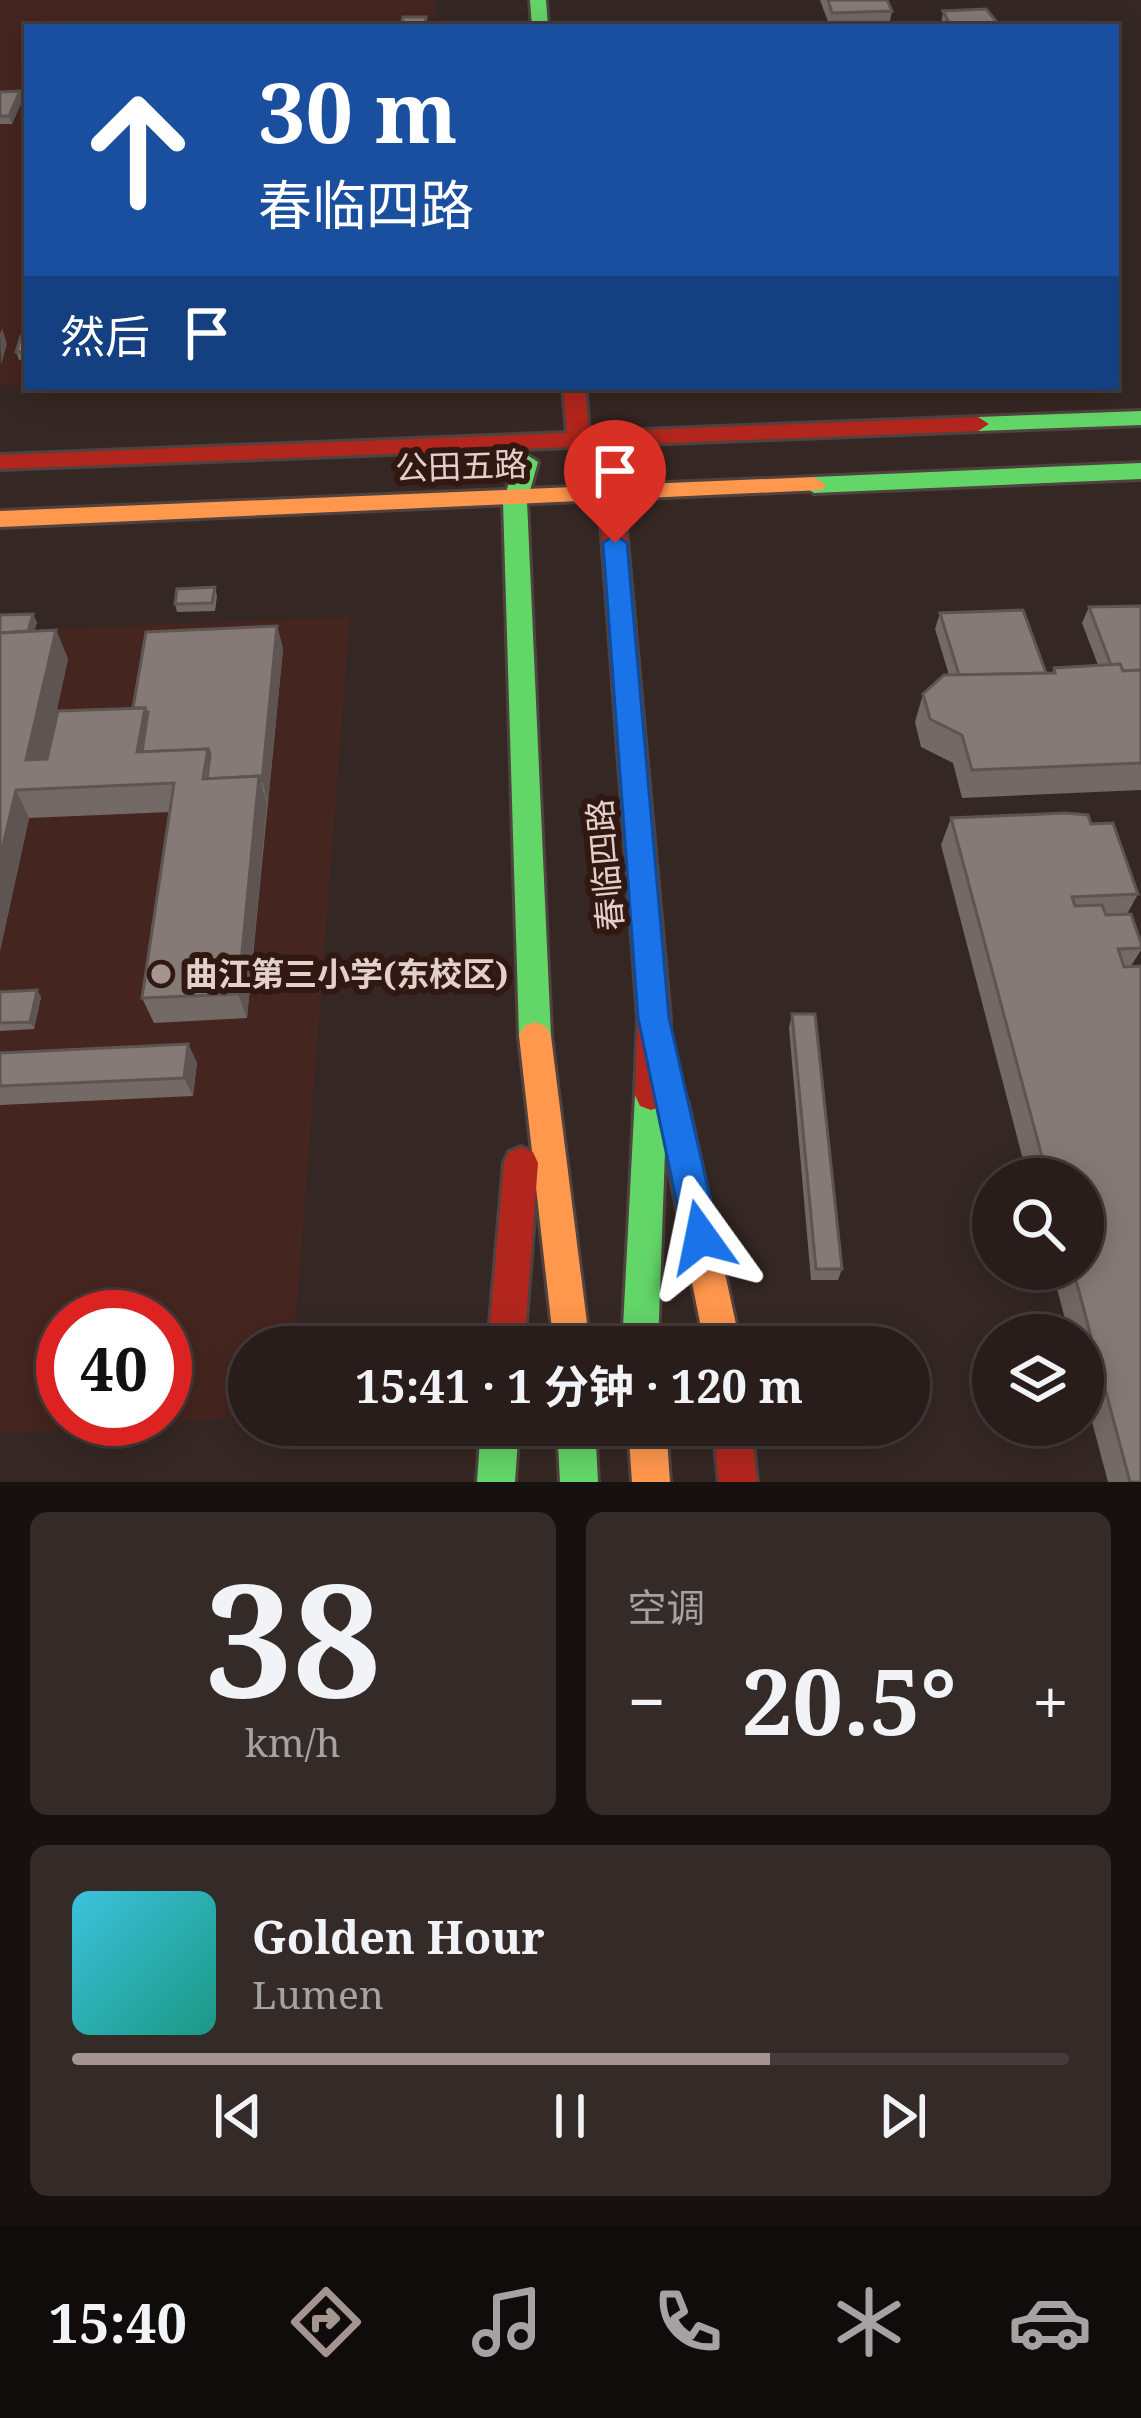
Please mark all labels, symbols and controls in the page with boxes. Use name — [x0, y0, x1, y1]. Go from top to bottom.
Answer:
text: 30 m — [258, 53, 458, 168]
icon: ahead — [60, 72, 216, 228]
text: 春临四路 — [258, 167, 474, 241]
icon: arrive — [174, 300, 240, 366]
text: 然后 — [60, 305, 150, 366]
pin — [564, 420, 666, 543]
icon: arrive — [582, 438, 648, 504]
street label: 公田五路 — [394, 441, 528, 490]
street label: 春临四路 — [576, 797, 633, 933]
place label: 曲江第三小学(东校区) — [185, 951, 508, 996]
marker: 曲江第三小学(东校区) — [148, 961, 174, 987]
map controls — [972, 1158, 1104, 1446]
button: search — [972, 1158, 1104, 1290]
position arrow — [638, 1174, 764, 1300]
speed limit sign: 40 — [36, 1290, 192, 1446]
button: layers — [972, 1314, 1104, 1446]
text: 15:41 · 1 分钟 · 120 m — [355, 1355, 803, 1416]
text: 38 — [205, 1530, 381, 1743]
text: 空调 — [628, 1580, 706, 1633]
text: 20.5° — [741, 1639, 956, 1761]
text: − — [628, 1655, 666, 1745]
text: + — [1032, 1655, 1069, 1745]
text: km/h — [245, 1715, 341, 1768]
text: Golden Hour — [252, 1906, 545, 1967]
text: Lumen — [252, 1967, 384, 2020]
icon: previous — [205, 2083, 271, 2149]
icon: pause — [537, 2083, 603, 2149]
icon: next — [870, 2083, 936, 2149]
icon: directions — [284, 2280, 368, 2364]
icon: music — [465, 2280, 549, 2364]
icon: phone — [646, 2280, 730, 2364]
icon: climate — [827, 2280, 911, 2364]
icon: car — [1008, 2280, 1092, 2364]
text: 15:40 — [49, 2285, 187, 2359]

